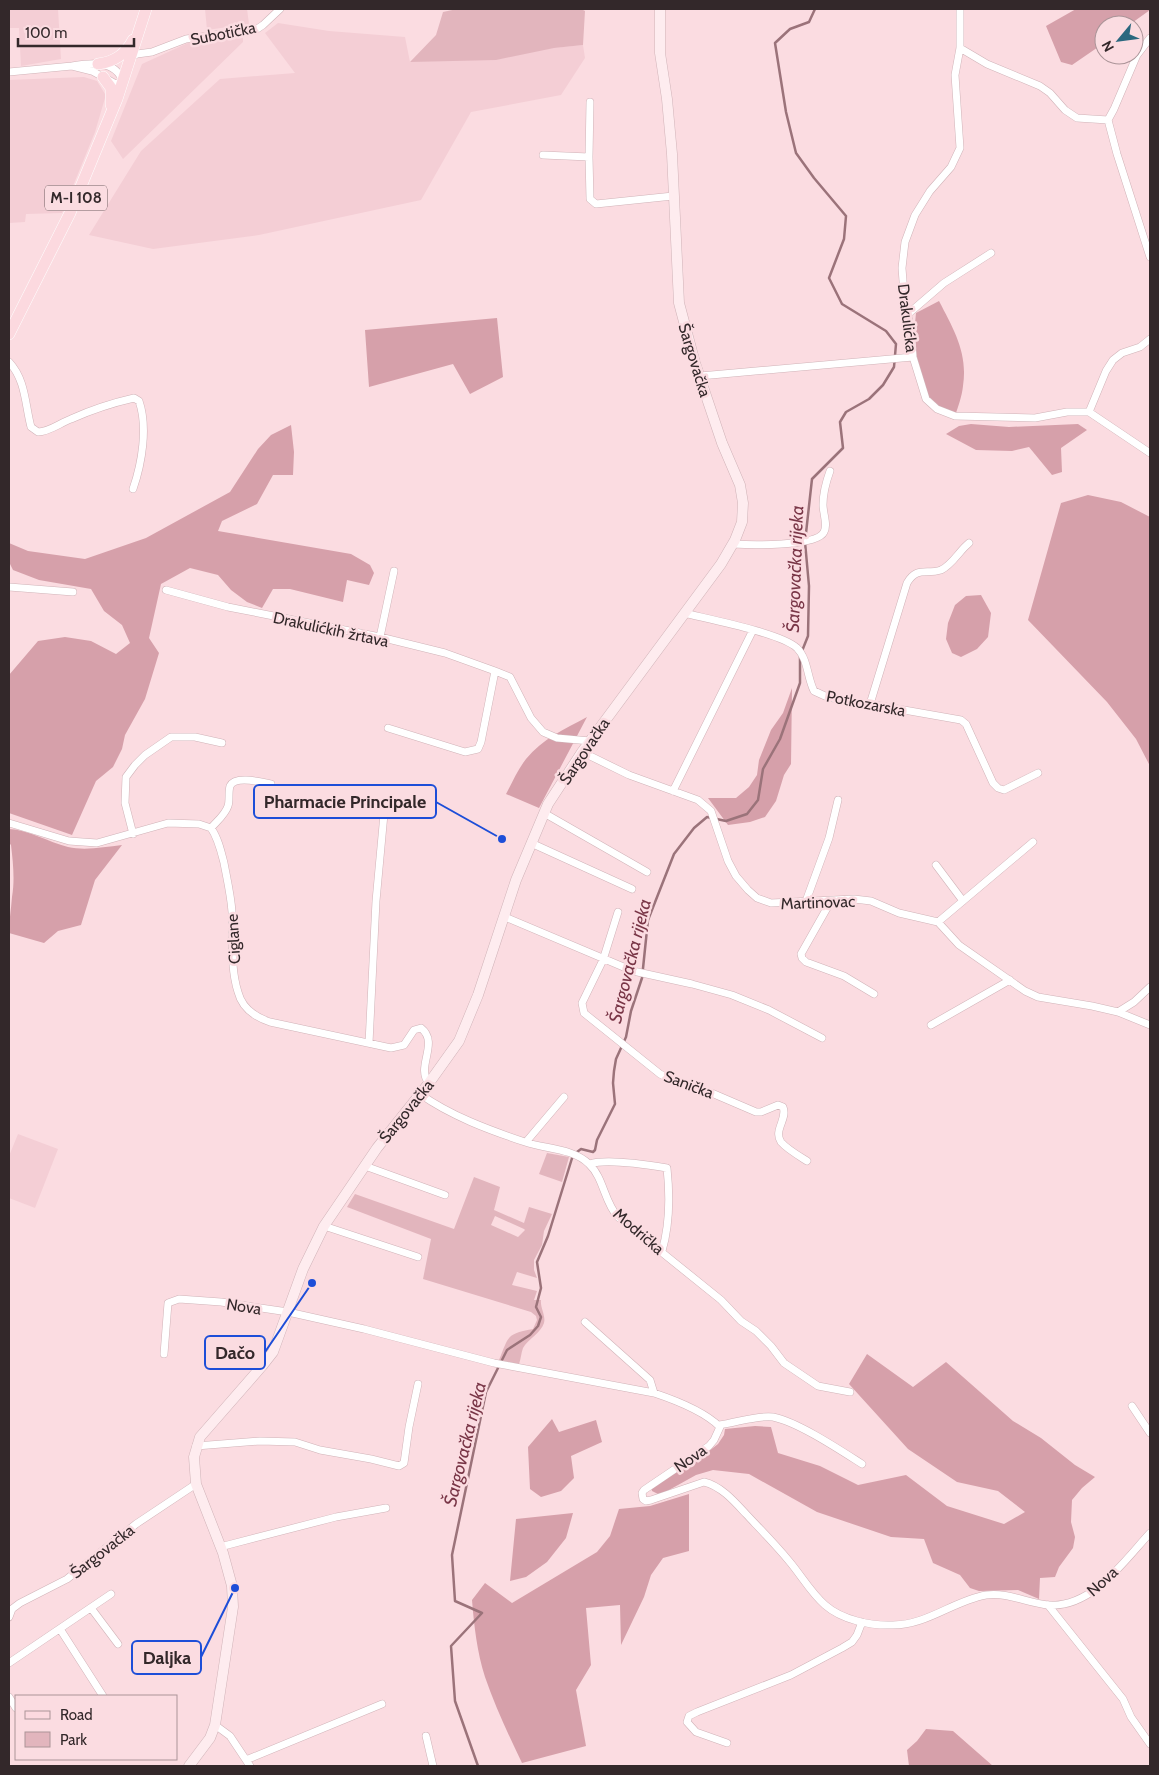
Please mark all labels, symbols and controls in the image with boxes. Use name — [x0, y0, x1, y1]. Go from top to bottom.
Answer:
scale bar — [18, 15, 134, 47]
north arrow — [1094, 15, 1144, 65]
street label: Subotička — [189, 18, 258, 49]
text: 100 m — [25, 24, 67, 42]
text: N — [1097, 38, 1118, 55]
road number: M-I 108 — [45, 186, 107, 210]
street label: Drakulićka — [894, 283, 921, 354]
street label: Šargovačka — [674, 321, 715, 400]
water label: Šargovačka rijeka — [781, 505, 808, 633]
street label: Drakulićkih žrtava — [271, 608, 391, 651]
street label: Potkozarska — [825, 687, 907, 721]
street label: Šargovačka — [555, 714, 614, 788]
callout: Pharmacie Principale — [254, 785, 436, 818]
text: Pharmacie Principale — [264, 791, 426, 813]
street label: Martinovac — [780, 892, 856, 913]
water label: Šargovačka rijeka — [603, 896, 656, 1025]
street label: Ciglane — [223, 913, 244, 965]
street label: Sanička — [661, 1066, 717, 1103]
street label: Šargovačka — [375, 1076, 438, 1147]
street label: Modrička — [609, 1204, 668, 1259]
street label: Nova — [225, 1294, 263, 1319]
callout: Dačo — [205, 1336, 265, 1369]
text: Dačo — [215, 1342, 255, 1364]
water label: Šargovačka rijeka — [438, 1379, 491, 1508]
street label: Nova — [670, 1440, 710, 1476]
street label: Šargovačka — [66, 1520, 138, 1582]
street label: Nova — [1083, 1562, 1122, 1600]
callout: Daljka — [132, 1641, 201, 1674]
text: Daljka — [143, 1647, 191, 1669]
legend — [15, 1695, 178, 1760]
text: Road — [60, 1706, 93, 1724]
text: Park — [60, 1731, 87, 1749]

